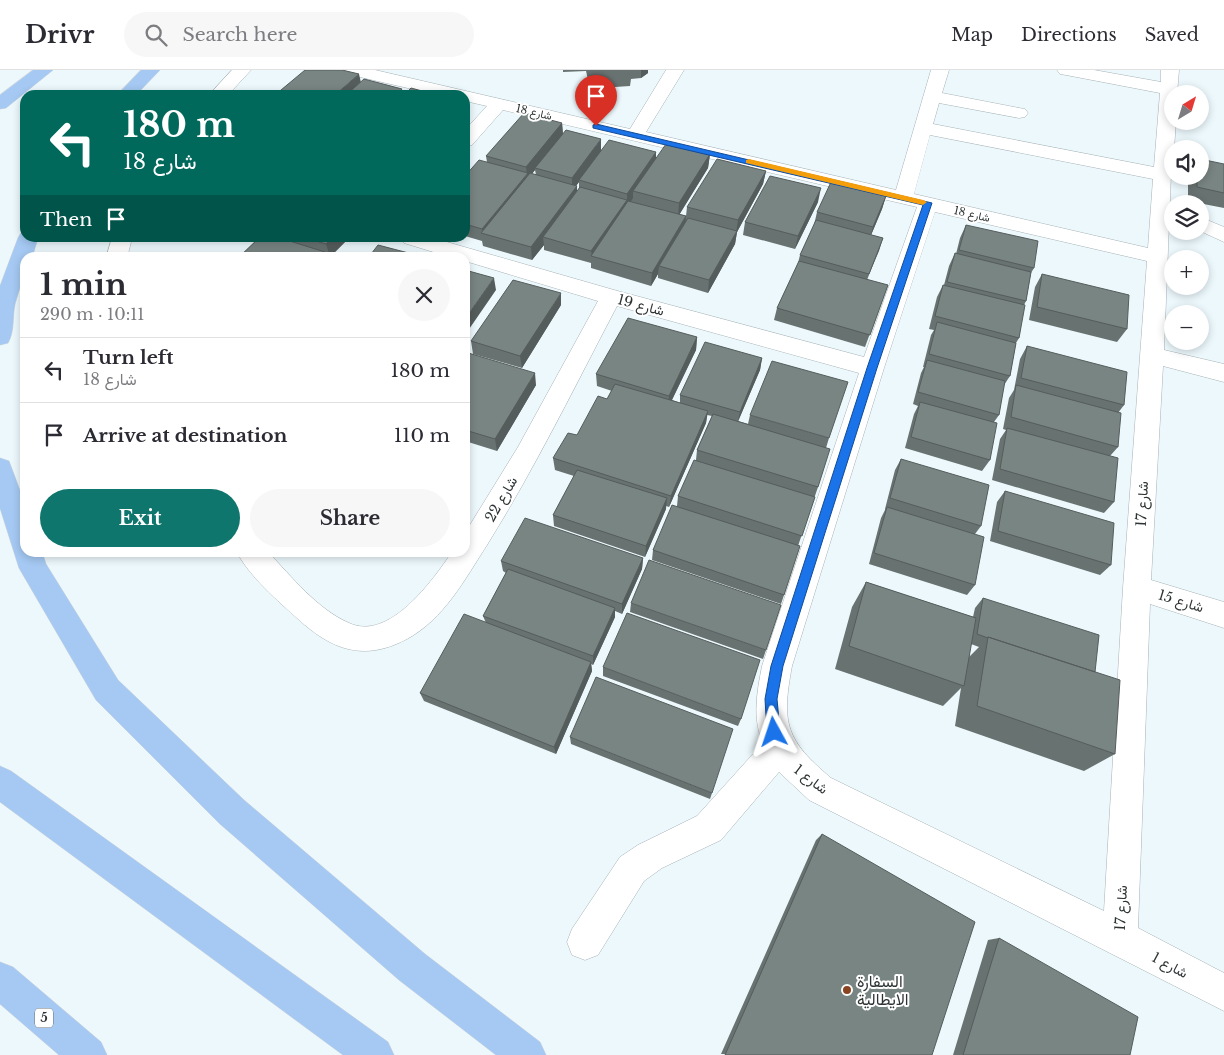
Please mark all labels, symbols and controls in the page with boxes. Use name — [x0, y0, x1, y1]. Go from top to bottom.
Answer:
search box — [124, 12, 474, 57]
text: Drivr — [25, 20, 94, 49]
icon: search — [142, 21, 170, 49]
text: Search here — [182, 23, 297, 46]
text: Map — [951, 24, 993, 46]
text: Directions — [1021, 24, 1117, 46]
text: Saved — [1145, 24, 1199, 46]
pin — [575, 75, 617, 126]
icon: arrive — [582, 82, 610, 110]
north arrow — [1164, 85, 1209, 130]
map controls — [1164, 85, 1209, 350]
street label: شارع 18 — [514, 101, 554, 124]
text: 180 m — [123, 103, 235, 146]
icon: left — [40, 110, 105, 175]
button: sound — [1164, 140, 1209, 185]
text: شارع 18 — [123, 148, 197, 175]
button: layers — [1164, 195, 1209, 240]
street label: شارع 18 — [952, 203, 992, 226]
icon: arrive — [102, 205, 130, 233]
text: Then — [40, 208, 92, 231]
button: + — [1164, 250, 1209, 295]
text: 1 min — [40, 266, 127, 303]
button: close — [398, 269, 450, 321]
street label: شارع 19 — [615, 290, 666, 322]
text: 290 m · 10:11 — [40, 304, 144, 324]
button: − — [1164, 305, 1209, 350]
text: Turn left — [83, 346, 174, 369]
icon: left — [40, 356, 68, 384]
text: 180 m — [391, 359, 450, 382]
text: شارع 18 — [83, 369, 137, 389]
icon: arrive — [40, 421, 68, 449]
text: Arrive at destination — [83, 424, 287, 447]
text: 110 m — [394, 424, 450, 447]
street label: شارع 22 — [481, 473, 523, 526]
street label: شارع 17 — [1132, 481, 1154, 527]
button: Exit — [40, 489, 240, 547]
button: Share — [250, 489, 450, 547]
street label: شارع 15 — [1156, 586, 1206, 618]
position arrow — [747, 705, 799, 757]
street label: شارع 1 — [789, 760, 832, 799]
street label: شارع 17 — [1111, 885, 1133, 931]
street label: شارع 1 — [1148, 948, 1191, 984]
place label: السفارة الايطالية — [857, 971, 908, 1009]
marker: السفارة الايطالية — [841, 984, 853, 996]
road number: 5 — [35, 1008, 53, 1028]

